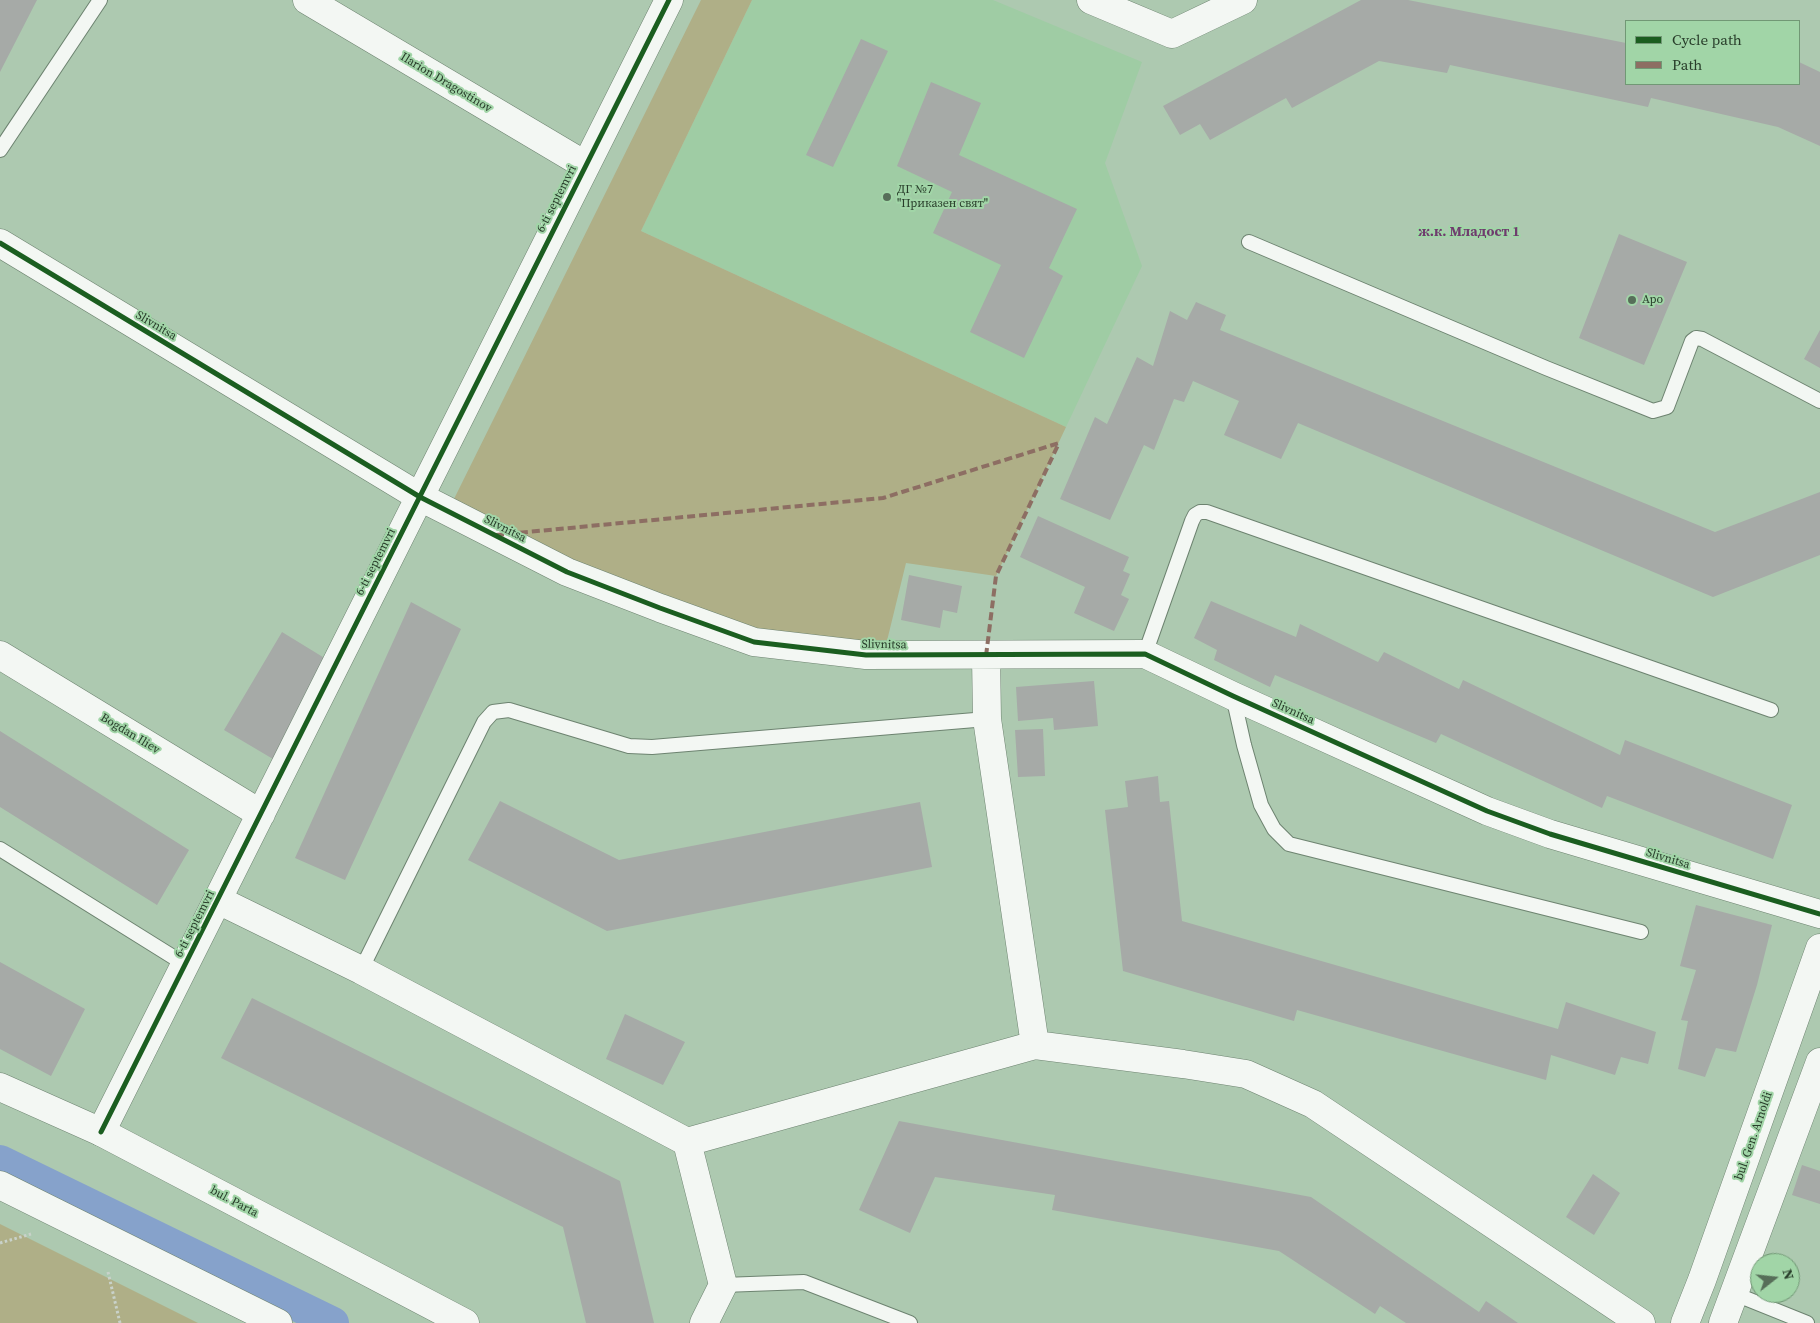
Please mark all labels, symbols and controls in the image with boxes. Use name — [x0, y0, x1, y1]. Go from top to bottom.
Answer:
legend — [1625, 20, 1800, 85]
text: Cycle path — [1672, 29, 1742, 50]
street label: Ilarion Dragostinov — [398, 50, 494, 116]
text: Path — [1672, 54, 1702, 75]
street label: 6-ti septemvri — [534, 163, 580, 235]
place label: ДГ №7 "Приказен свят" — [897, 183, 988, 211]
marker: ДГ №7 "Приказен свят" — [881, 191, 893, 203]
district label: ж.к. Младост 1 — [1418, 224, 1520, 240]
place label: Аро — [1642, 293, 1663, 307]
marker: Аро — [1626, 294, 1638, 306]
street label: Slivnitsa — [133, 308, 179, 344]
street label: Slivnitsa — [482, 512, 528, 546]
street label: 6-ti septemvri — [353, 526, 399, 598]
street label: Slivnitsa — [861, 637, 907, 653]
street label: Slivnitsa — [1269, 696, 1317, 728]
street label: Bogdan Iliev — [98, 711, 162, 757]
street label: Slivnitsa — [1644, 846, 1692, 872]
street label: 6-ti septemvri — [172, 888, 218, 960]
street label: bul. Gen. Arnoldi — [1732, 1090, 1776, 1182]
street label: bul. Parta — [208, 1183, 260, 1221]
north arrow — [1750, 1253, 1800, 1303]
text: N — [1777, 1266, 1799, 1282]

